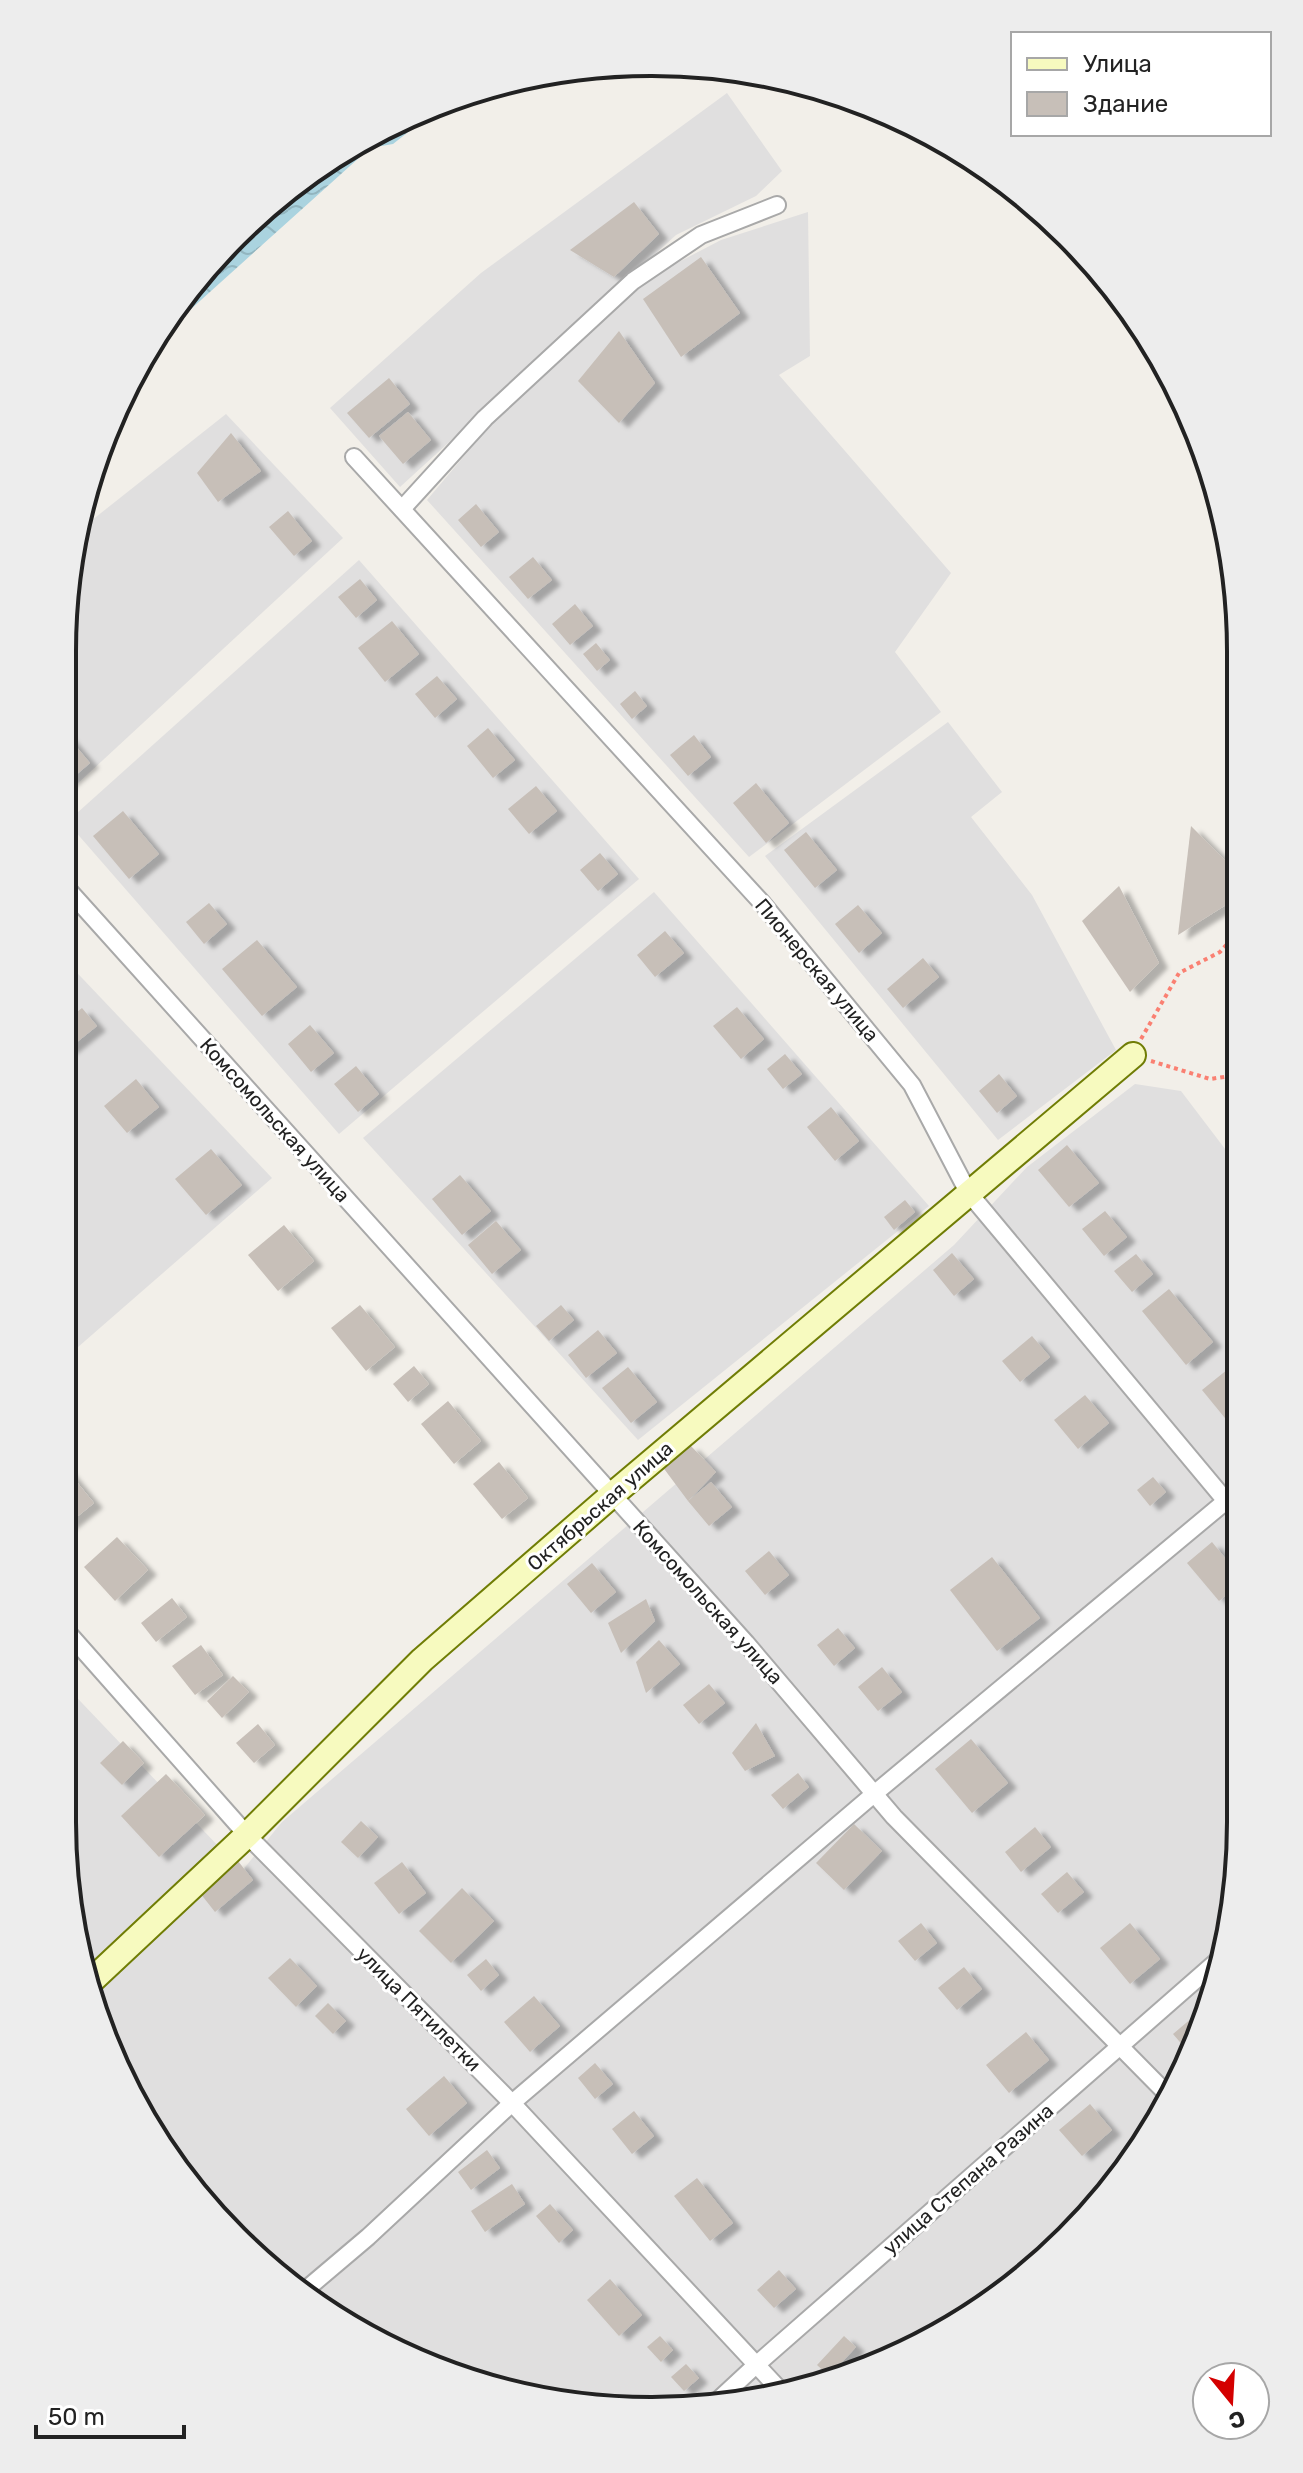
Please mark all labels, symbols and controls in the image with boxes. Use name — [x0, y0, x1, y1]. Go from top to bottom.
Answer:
legend — [1011, 32, 1271, 136]
text: Улица — [1083, 50, 1152, 78]
text: Здание — [1083, 90, 1168, 118]
street label: Пионерская улица — [750, 894, 884, 1046]
street label: Комсомольская улица — [195, 1033, 355, 1207]
street label: Октябрьская улица — [522, 1436, 678, 1576]
street label: Комсомольская улица — [628, 1515, 788, 1689]
street label: улица Пятилетки — [352, 1942, 486, 2076]
street label: улица Степана Разина — [878, 2099, 1058, 2259]
north arrow — [1191, 2361, 1271, 2441]
scale bar — [36, 2389, 184, 2439]
text: 50 m — [48, 2403, 105, 2431]
text: С — [1226, 2404, 1249, 2435]

